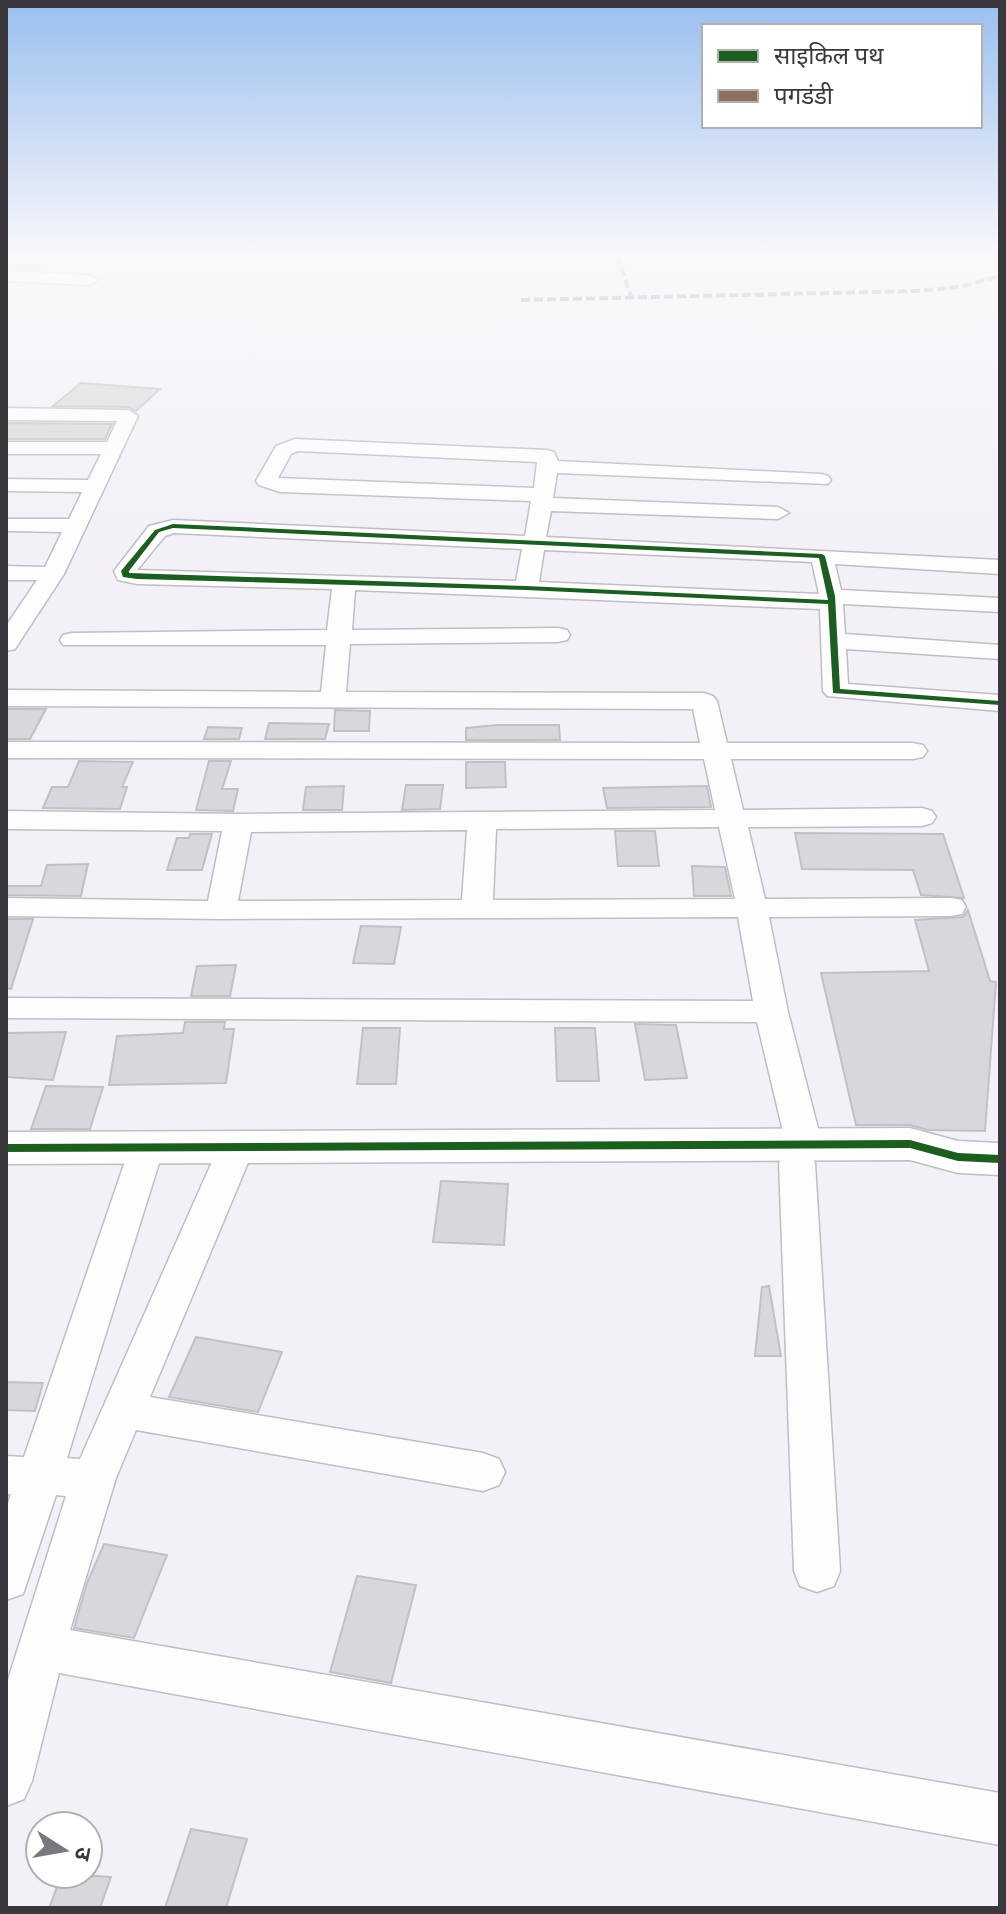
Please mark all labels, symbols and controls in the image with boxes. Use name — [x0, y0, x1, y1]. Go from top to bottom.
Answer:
legend — [702, 24, 982, 128]
text: साइकिल पथ — [774, 40, 884, 69]
text: पगडंडी — [774, 80, 834, 109]
north arrow — [24, 1810, 104, 1890]
text: उ — [70, 1845, 99, 1864]

